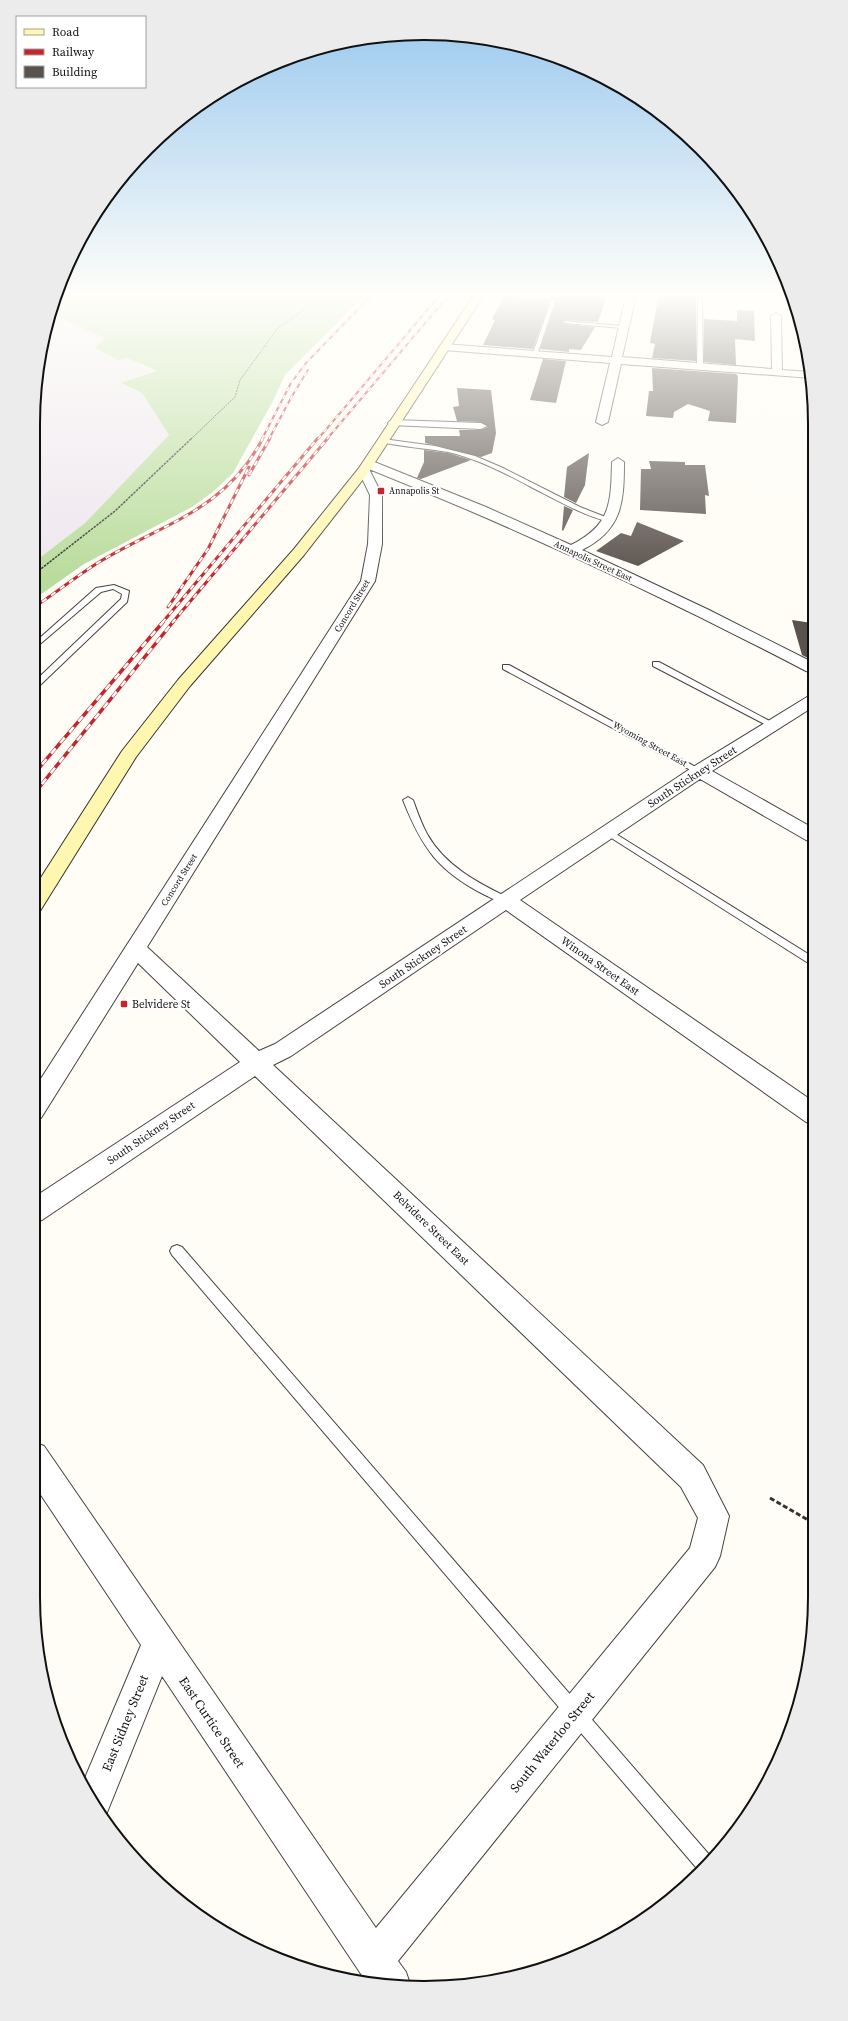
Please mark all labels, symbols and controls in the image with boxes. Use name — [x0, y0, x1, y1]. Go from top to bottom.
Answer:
legend — [16, 16, 146, 88]
text: Road — [52, 24, 79, 40]
text: Railway — [52, 44, 95, 60]
text: Building — [52, 64, 97, 80]
place label: Annapolis St — [389, 485, 439, 497]
marker: Annapolis St — [376, 486, 386, 496]
street label: Annapolis Street East — [552, 538, 634, 584]
street label: Concord Street — [332, 577, 373, 635]
street label: Wyoming Street East — [611, 719, 689, 769]
street label: South Stickney Street — [645, 742, 740, 811]
street label: Concord Street — [158, 851, 200, 908]
street label: South Stickney Street — [376, 922, 470, 992]
street label: Winona Street East — [558, 933, 643, 999]
place label: Belvidere St — [132, 997, 191, 1012]
marker: Belvidere St — [119, 999, 129, 1009]
street label: South Stickney Street — [104, 1098, 198, 1168]
street label: Belvidere Street East — [390, 1188, 473, 1269]
street label: East Sidney Street — [98, 1671, 152, 1774]
street label: East Curtice Street — [175, 1673, 249, 1772]
street label: South Waterloo Street — [506, 1687, 598, 1796]

